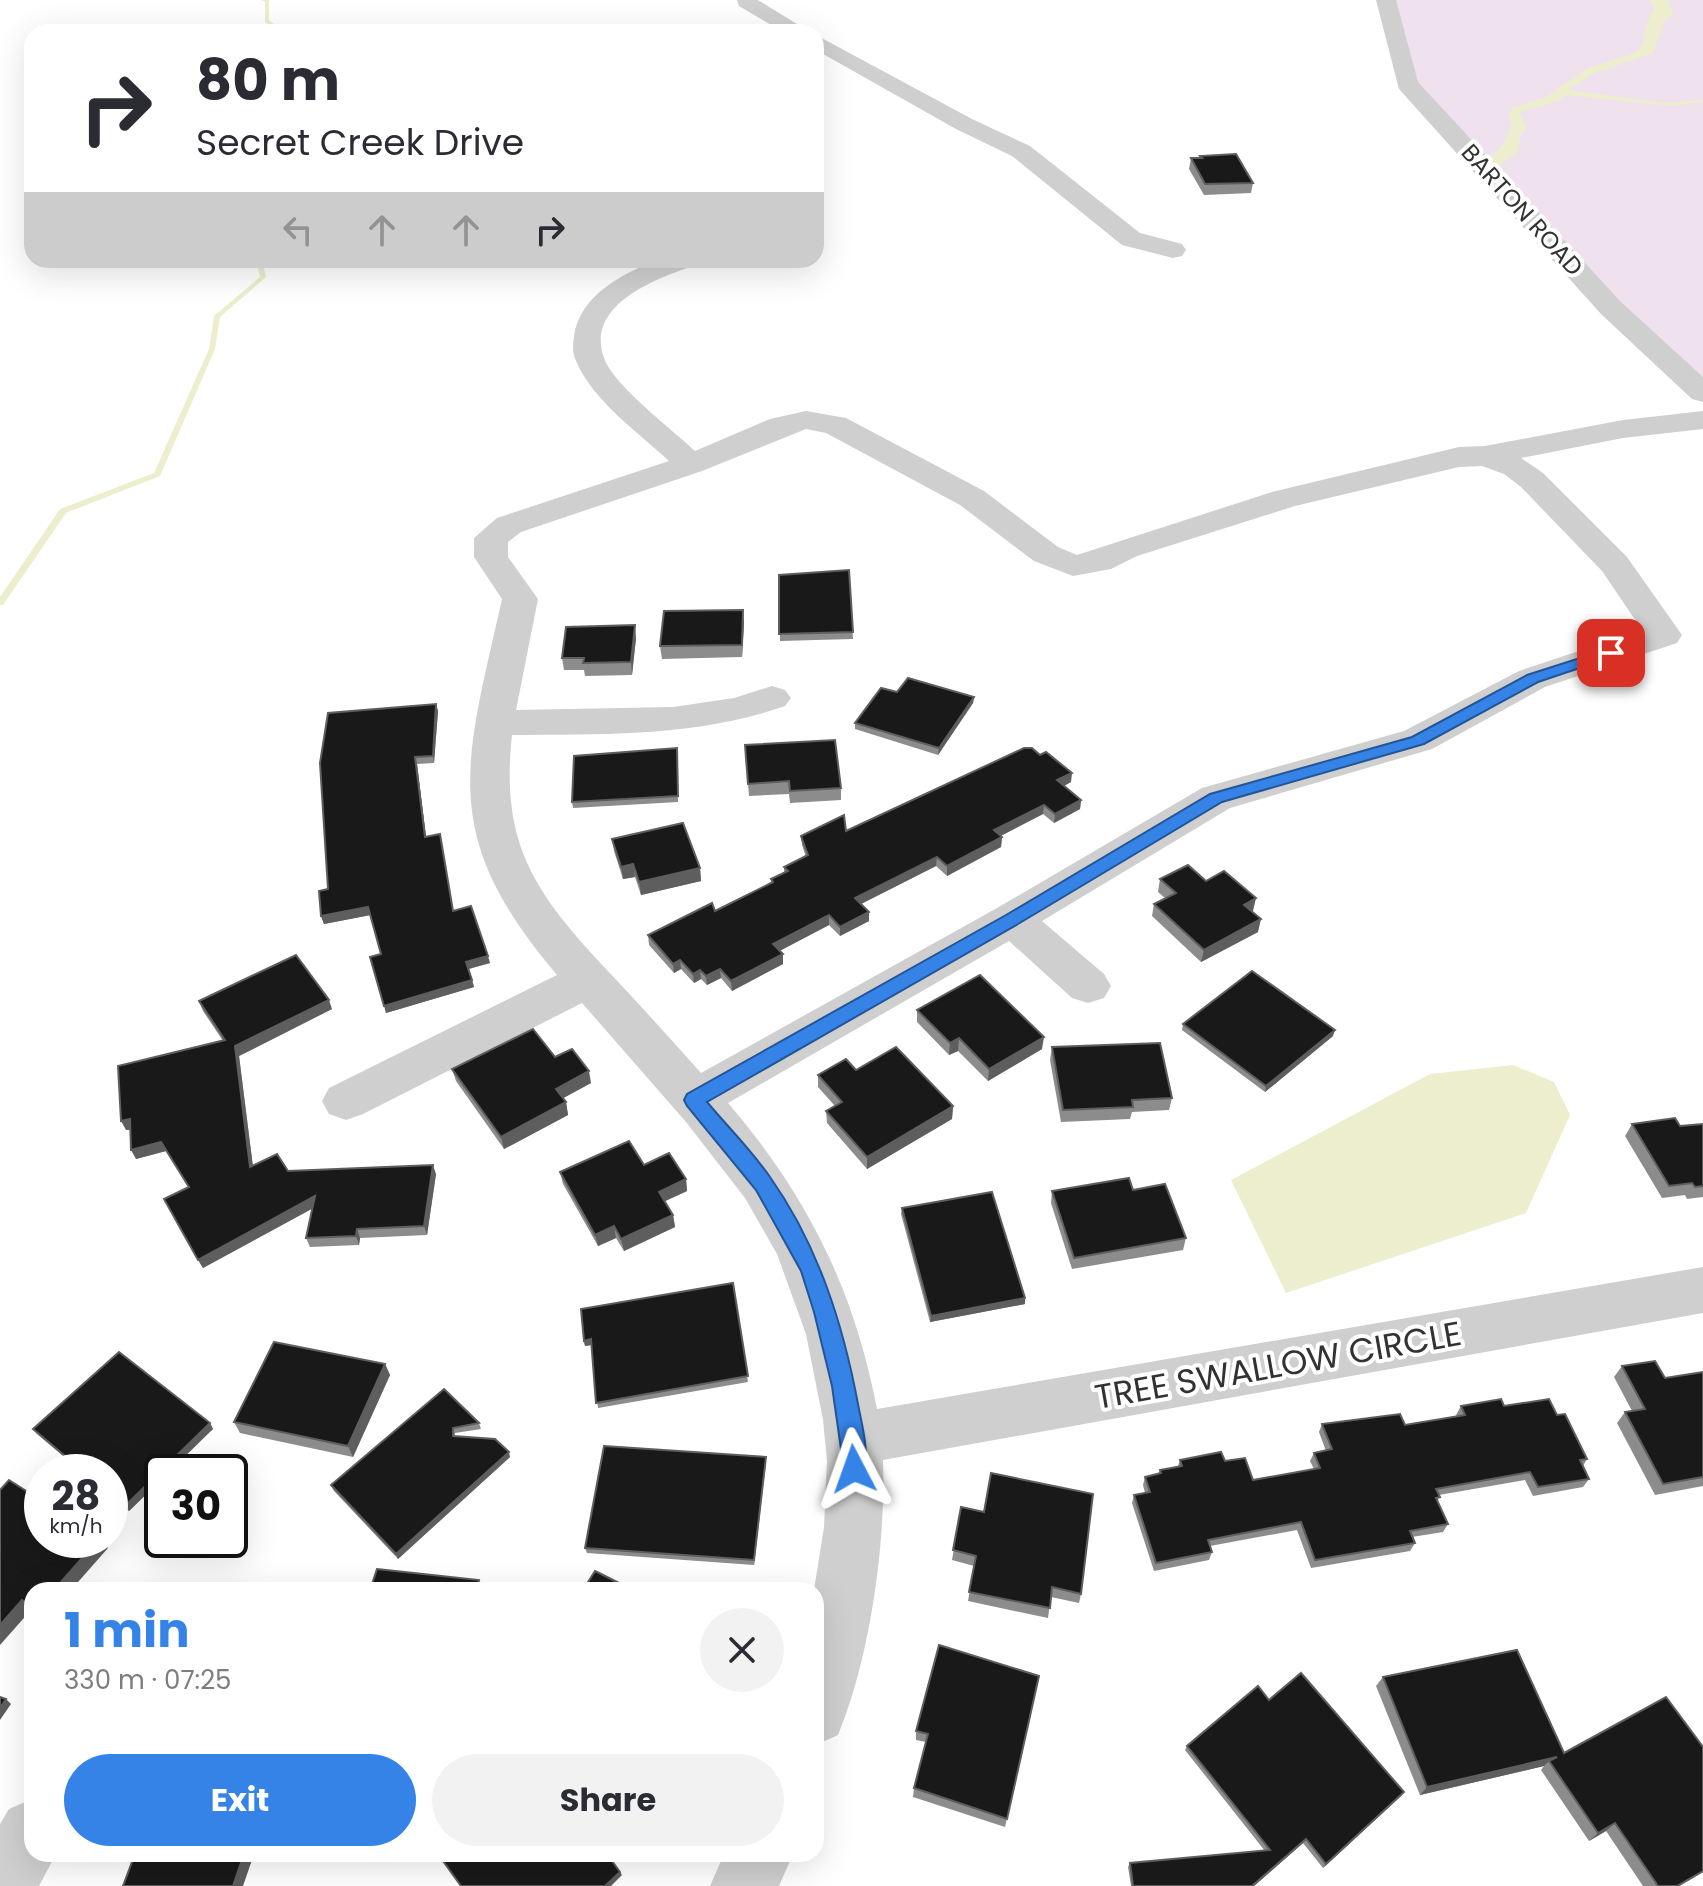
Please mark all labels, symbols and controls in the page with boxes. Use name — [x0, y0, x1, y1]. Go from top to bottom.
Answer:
text: 80 m — [196, 41, 340, 120]
icon: right — [64, 56, 168, 160]
text: Secret Creek Drive — [196, 117, 524, 168]
street label: BARTON ROAD — [1454, 136, 1591, 283]
icon: left — [276, 208, 320, 252]
icon: ahead — [360, 208, 404, 252]
icon: ahead — [444, 208, 488, 252]
icon: right — [528, 208, 572, 252]
pin — [1577, 619, 1645, 687]
icon: arrive — [1589, 631, 1633, 675]
street label: TREE SWALLOW CIRCLE — [1091, 1309, 1465, 1421]
position arrow — [812, 1427, 896, 1511]
speed limit sign: 30 — [144, 1454, 248, 1558]
text: 28 — [52, 1468, 100, 1524]
text: km/h — [49, 1512, 103, 1540]
text: 1 min — [64, 1597, 190, 1664]
button: close — [700, 1608, 784, 1692]
text: 330 m · 07:25 — [64, 1662, 231, 1698]
button: Exit — [64, 1754, 416, 1846]
button: Share — [432, 1754, 784, 1846]

